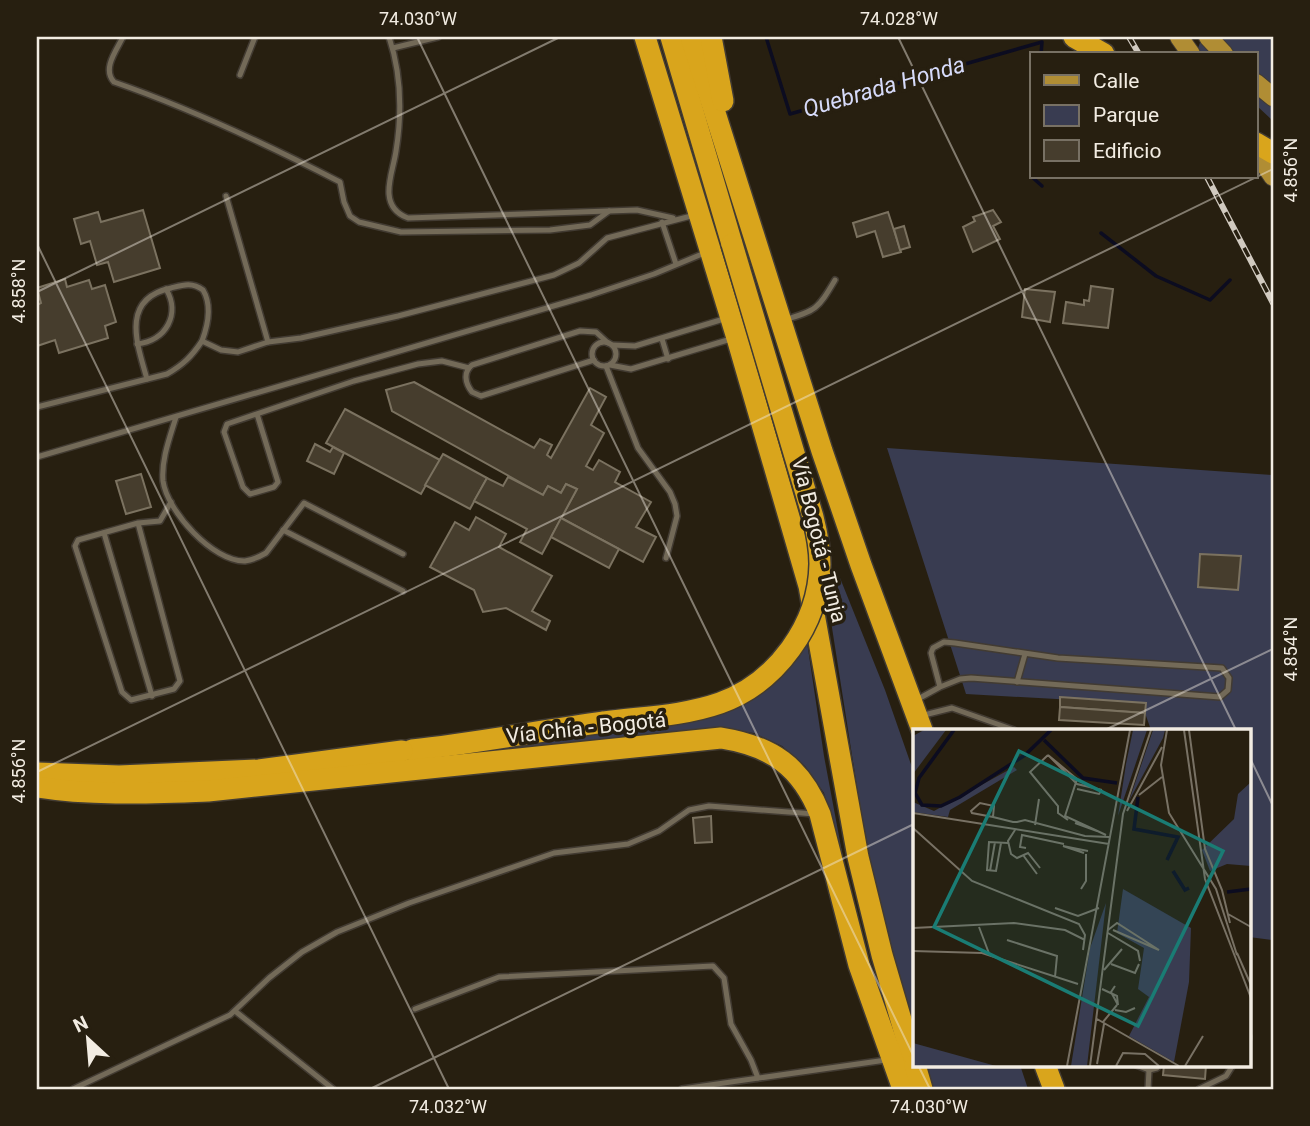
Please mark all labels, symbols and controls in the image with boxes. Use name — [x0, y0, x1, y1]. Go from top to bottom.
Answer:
text: 74.030°W — [379, 8, 457, 29]
text: 74.028°W — [860, 8, 938, 29]
water label: Quebrada Honda — [800, 51, 968, 123]
legend — [1030, 52, 1258, 178]
text: Calle — [1093, 69, 1139, 93]
text: Parque — [1093, 103, 1159, 127]
text: 4.856°N — [1280, 138, 1301, 202]
text: Edificio — [1093, 139, 1161, 163]
text: 4.858°N — [8, 259, 29, 323]
street label: Vía Bogotá - Tunja — [787, 455, 851, 625]
text: 4.854°N — [1280, 617, 1301, 681]
street label: Vía Chía - Bogotá — [505, 708, 667, 748]
inset map — [913, 729, 1250, 1066]
text: 4.856°N — [8, 739, 29, 803]
north arrow — [52, 1004, 122, 1074]
text: N — [70, 1011, 92, 1037]
text: 74.032°W — [409, 1096, 487, 1117]
text: 74.030°W — [890, 1096, 968, 1117]

